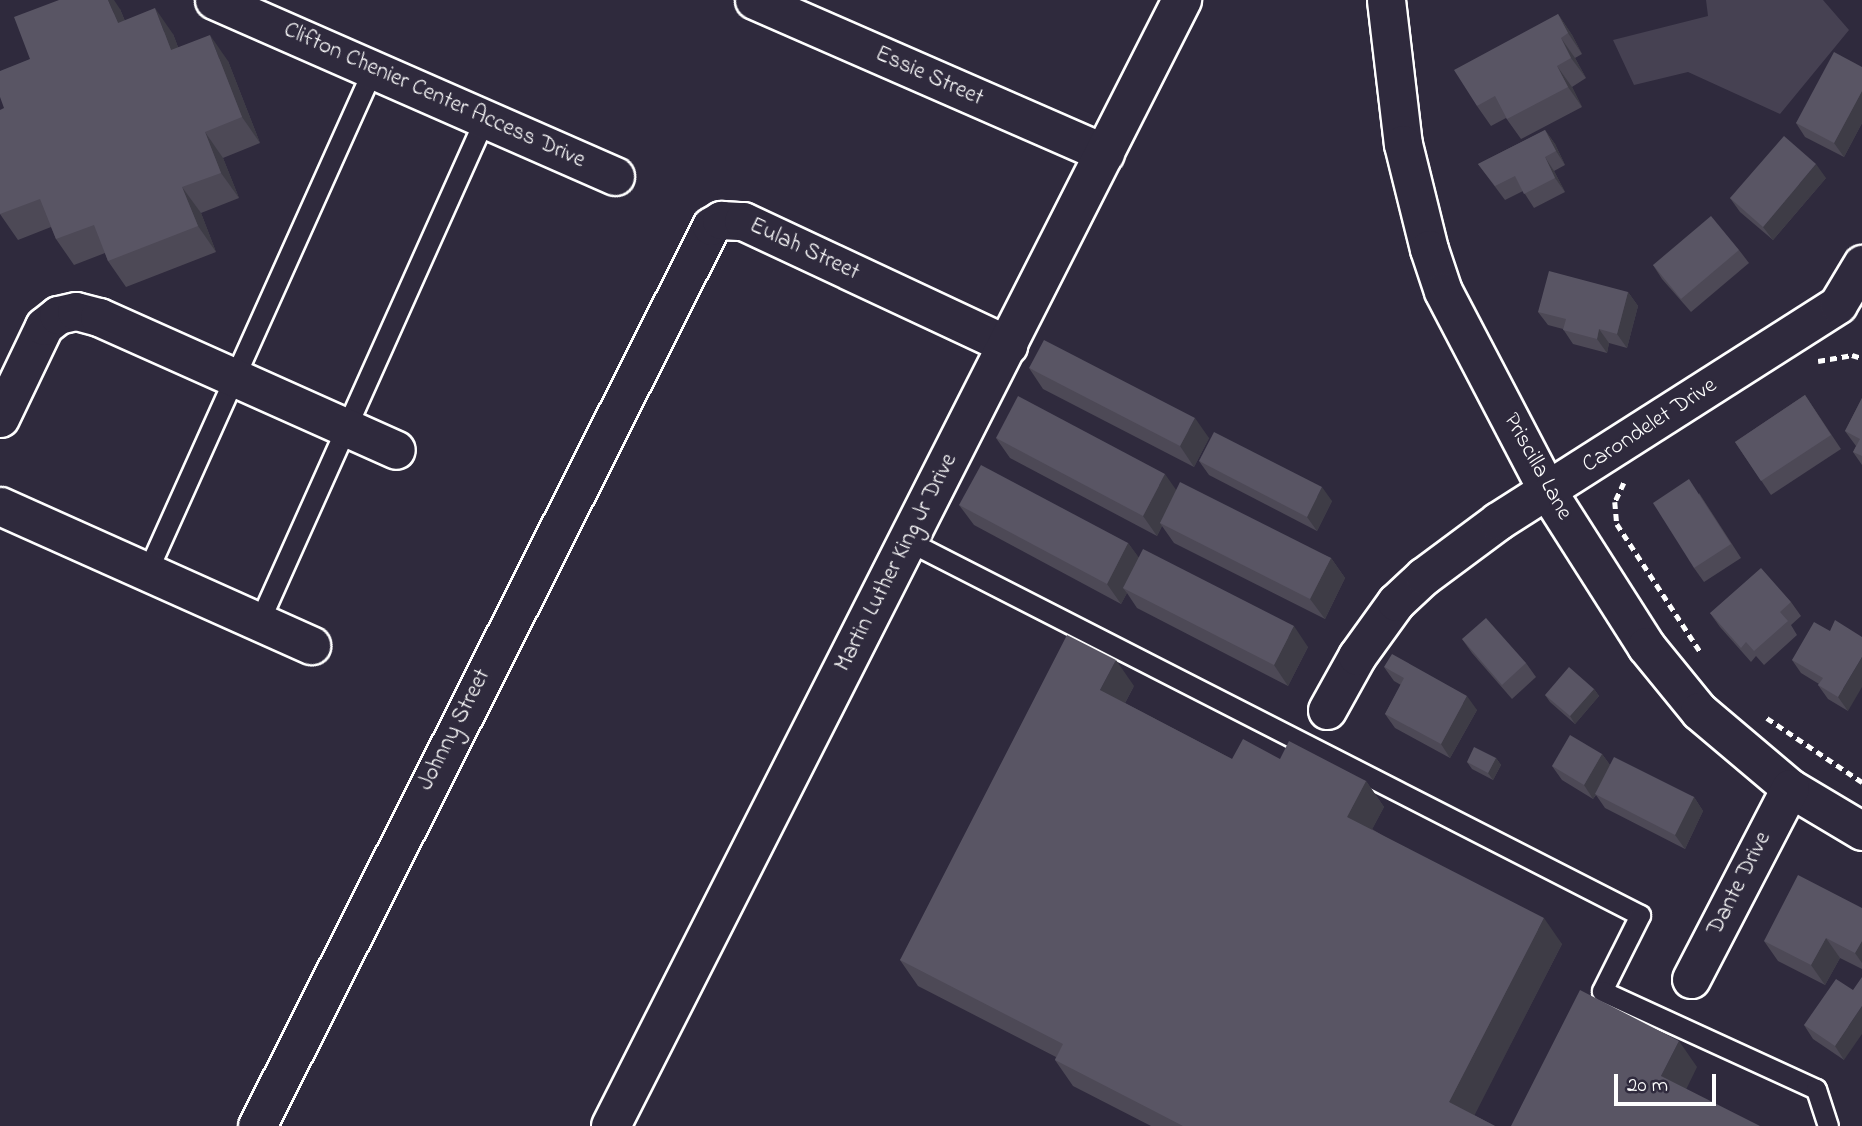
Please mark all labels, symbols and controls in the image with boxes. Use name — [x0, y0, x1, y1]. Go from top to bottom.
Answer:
street label: Clifton Chenier Center Access Drive — [279, 17, 589, 175]
street label: Essie Street — [871, 41, 987, 113]
street label: Eulah Street — [745, 213, 863, 287]
street label: Carondelet Drive — [1578, 372, 1722, 480]
street label: Priscilla Lane — [1496, 409, 1578, 525]
street label: Martin Luther King Jr Drive — [830, 449, 964, 677]
street label: Johnny Street — [413, 665, 497, 795]
street label: Dante Drive — [1702, 828, 1778, 940]
scale bar — [1617, 1060, 1718, 1104]
text: 20 m — [1627, 1071, 1668, 1101]

